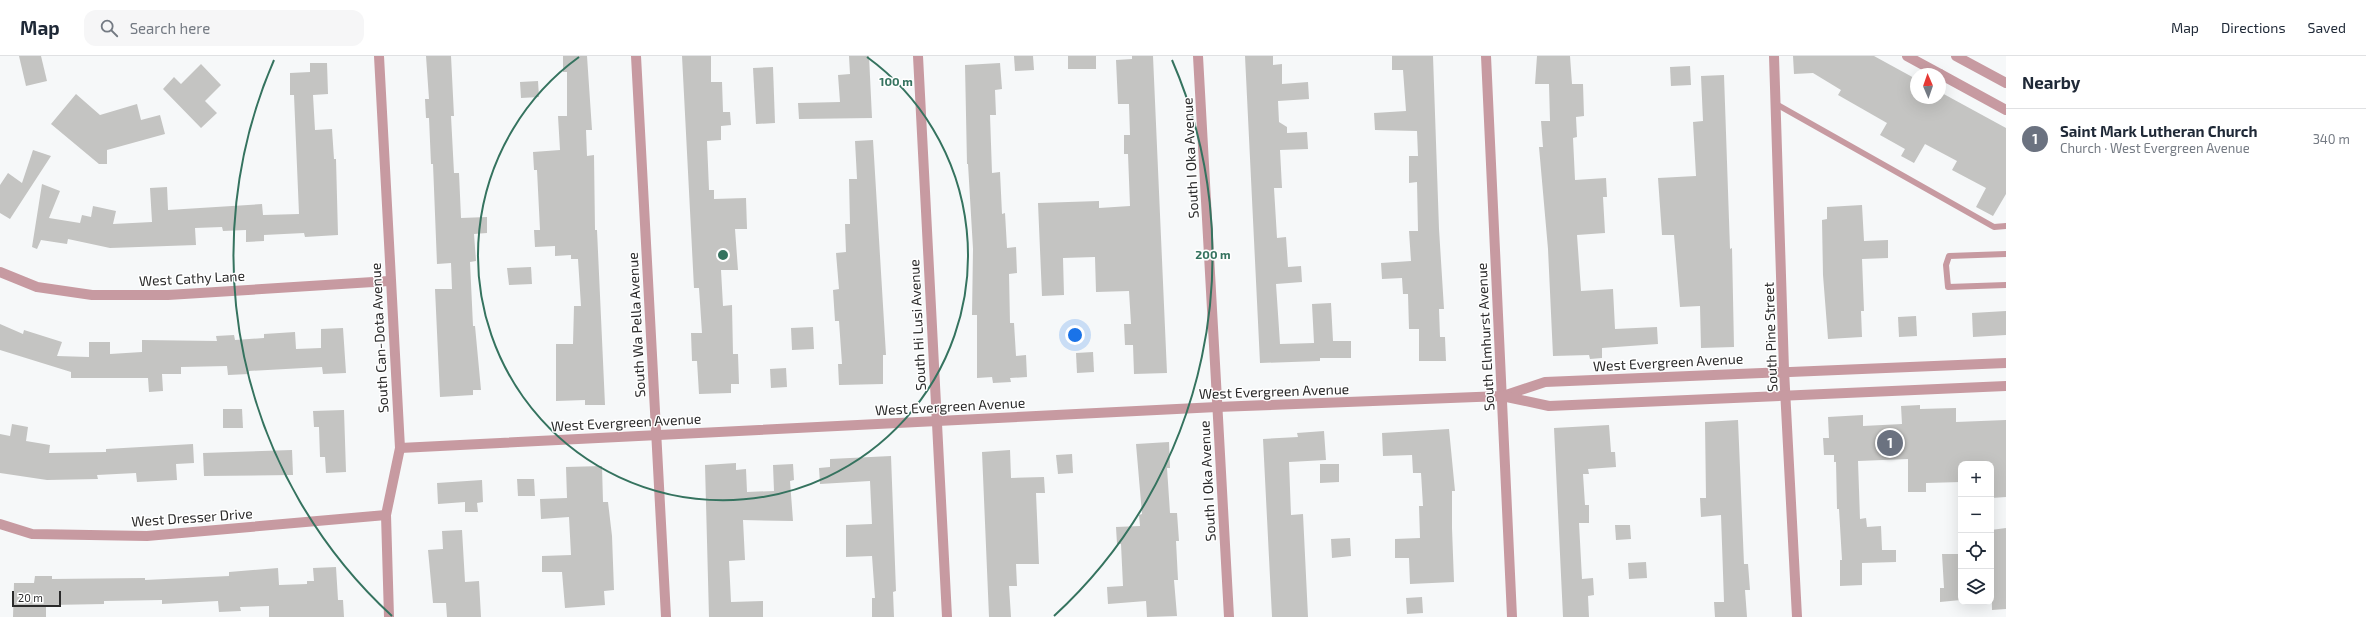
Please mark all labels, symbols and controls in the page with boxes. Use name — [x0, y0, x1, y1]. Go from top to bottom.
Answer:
search box — [84, 10, 364, 46]
text: Map — [20, 16, 60, 39]
icon: search — [98, 17, 120, 39]
text: Search here — [130, 19, 210, 37]
text: Map — [2171, 19, 2199, 36]
text: Directions — [2221, 19, 2286, 36]
text: Saved — [2308, 19, 2346, 36]
north arrow — [1910, 68, 1946, 104]
text: Nearby — [2022, 72, 2080, 92]
text: 100 m — [879, 74, 913, 88]
street label: South I Oka Avenue — [1178, 97, 1202, 219]
text: Saint Mark Lutheran Church — [2060, 122, 2258, 140]
text: 1 — [2032, 131, 2038, 147]
text: 340 m — [2313, 131, 2350, 147]
text: Church · West Evergreen Avenue — [2060, 140, 2250, 156]
text: 200 m — [1195, 247, 1231, 261]
centre of rings — [716, 248, 730, 262]
street label: South Wa Pella Avenue — [624, 252, 648, 398]
street label: South Hi Lusi Avenue — [905, 259, 929, 391]
street label: South Can-Dota Avenue — [367, 262, 391, 414]
street label: South Elmhurst Avenue — [1473, 262, 1497, 412]
street label: West Cathy Lane — [139, 267, 245, 289]
street label: South Pine Street — [1760, 282, 1780, 392]
your location — [1065, 325, 1085, 345]
street label: West Evergreen Avenue — [1592, 350, 1744, 374]
street label: West Evergreen Avenue — [1199, 380, 1349, 402]
street label: West Evergreen Avenue — [874, 394, 1026, 418]
street label: West Evergreen Avenue — [550, 410, 702, 434]
street label: South I Oka Avenue — [1195, 420, 1219, 542]
pin: 1 — [1877, 428, 1903, 458]
map controls — [1958, 461, 1994, 605]
button: + — [1958, 461, 1994, 497]
button: − — [1958, 497, 1994, 533]
street label: West Dresser Drive — [131, 504, 253, 530]
button: locate — [1958, 533, 1994, 569]
button: layers — [1958, 569, 1994, 605]
scale bar — [12, 589, 61, 608]
text: 20 m — [18, 591, 43, 604]

